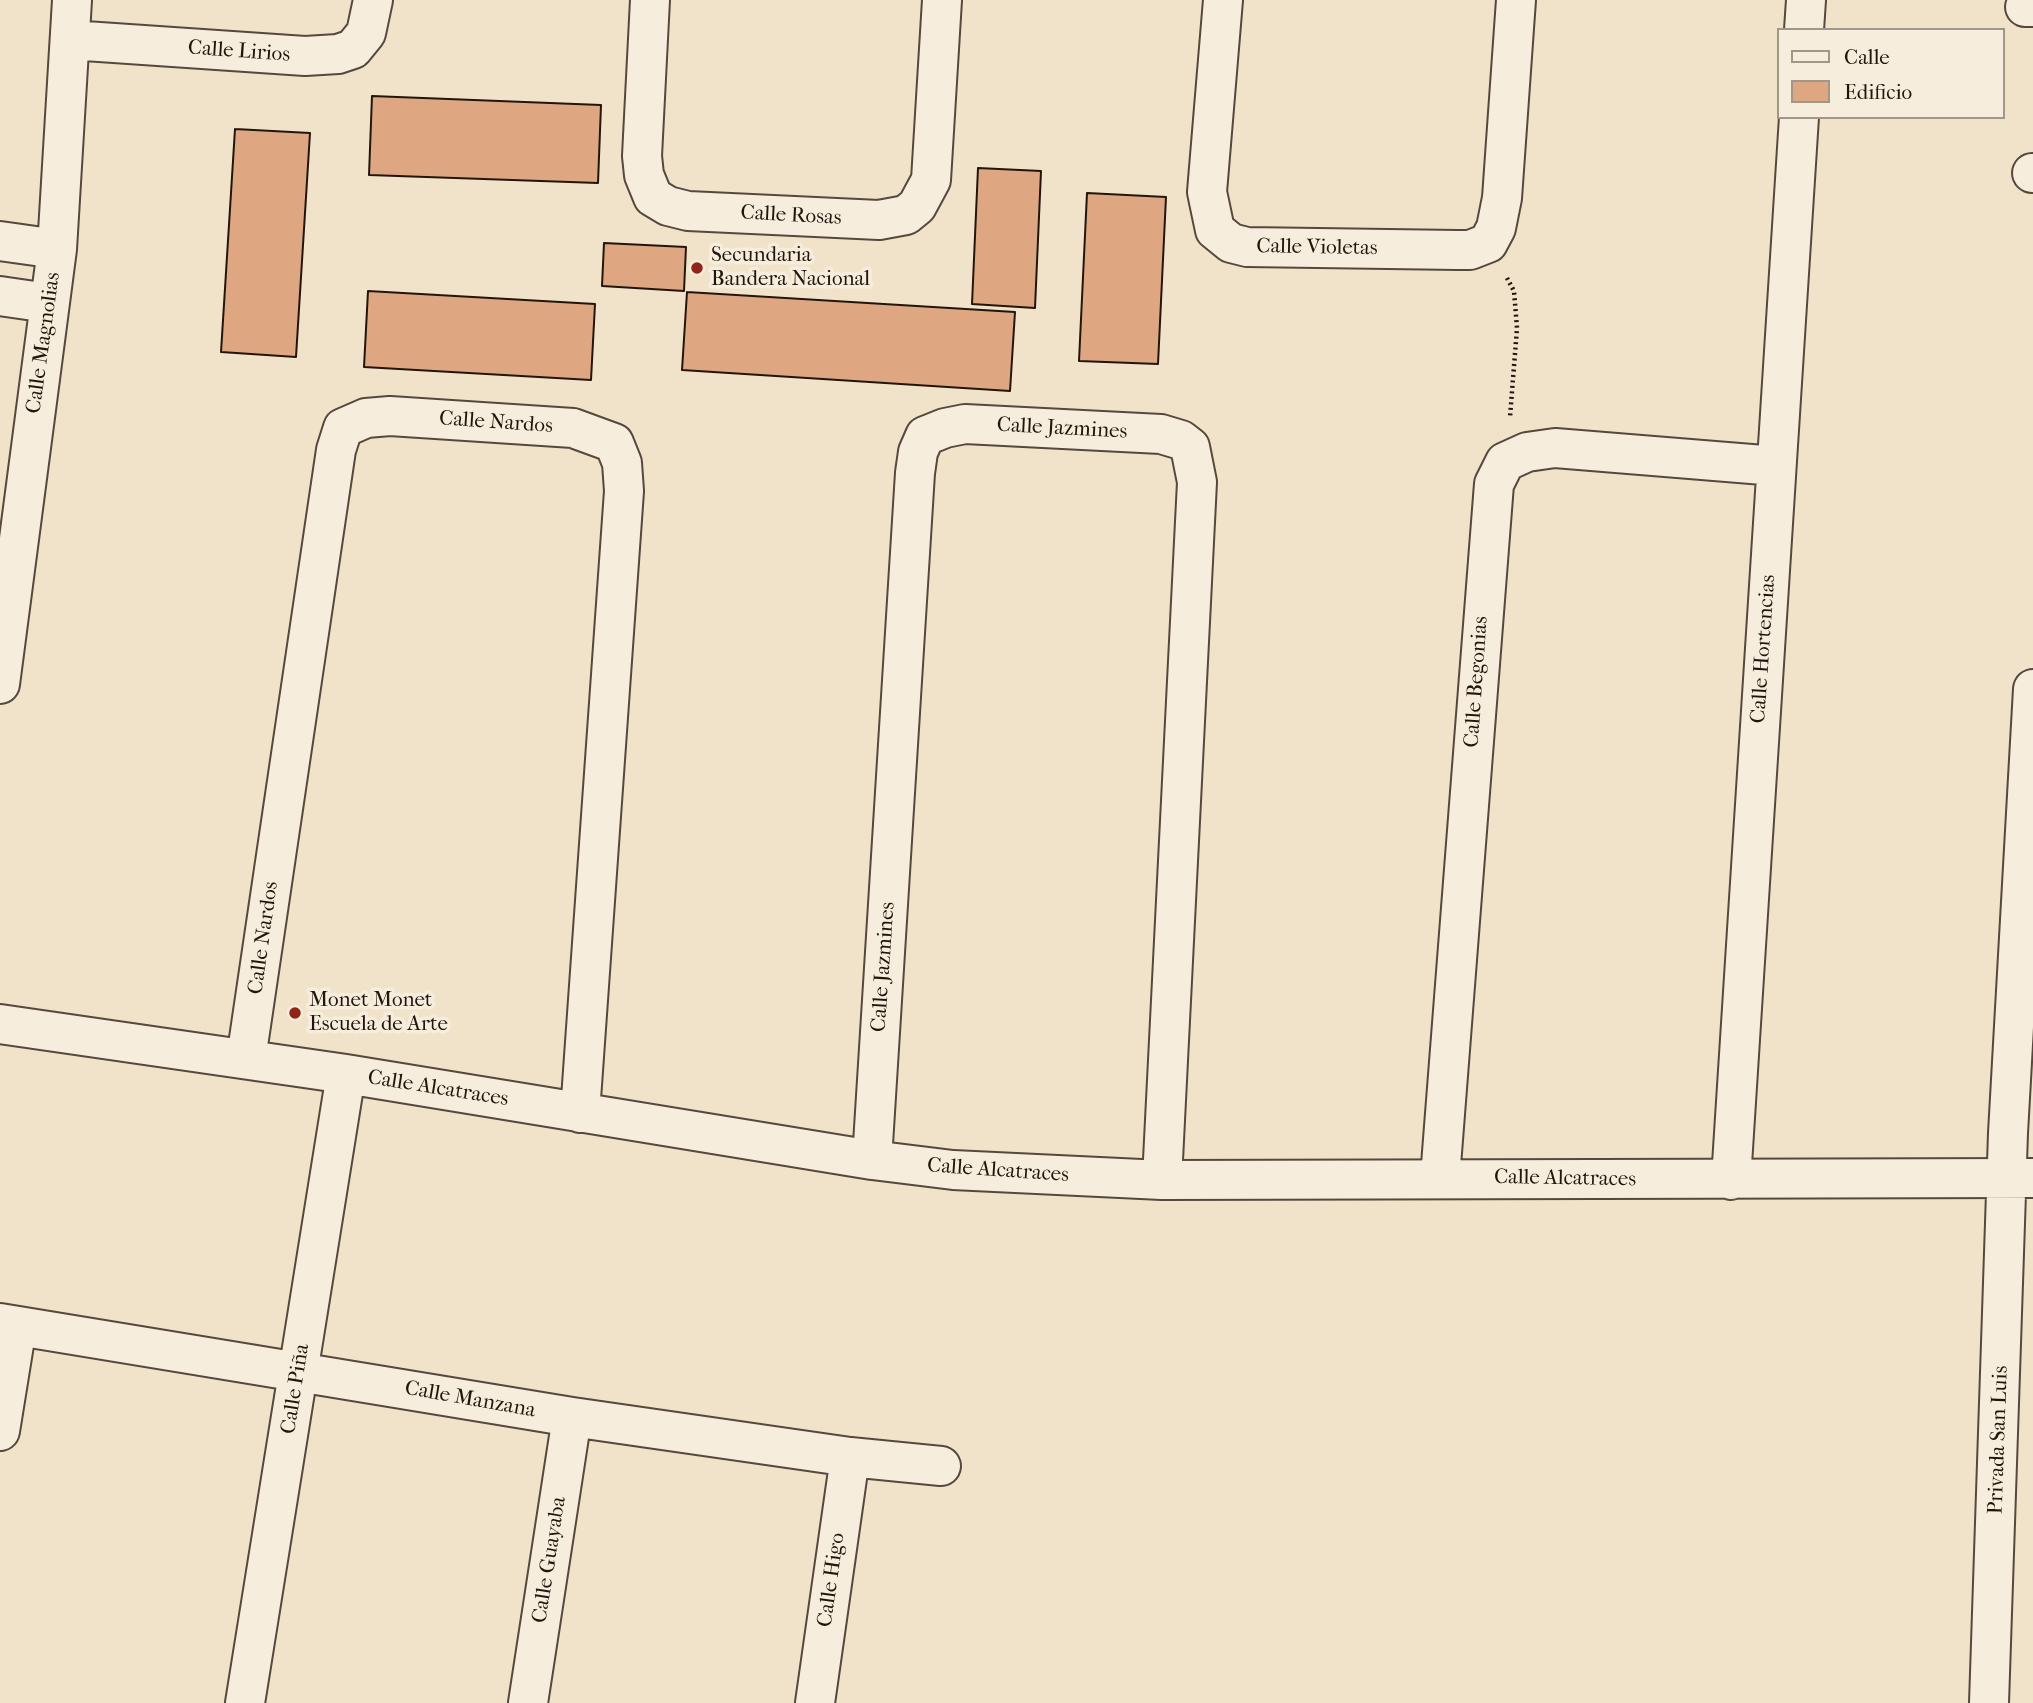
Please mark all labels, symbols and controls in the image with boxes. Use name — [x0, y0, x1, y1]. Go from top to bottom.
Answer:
legend — [1778, 28, 2005, 119]
street label: Calle Lirios — [187, 36, 291, 68]
text: Calle — [1844, 45, 1890, 69]
text: Edificio — [1844, 80, 1912, 104]
street label: Calle Rosas — [740, 201, 842, 231]
street label: Calle Violetas — [1256, 234, 1378, 262]
place label: Secundaria Bandera Nacional — [711, 243, 870, 293]
marker: Secundaria Bandera Nacional — [689, 260, 705, 276]
street label: Calle Magnolias — [22, 271, 66, 415]
street label: Calle Nardos — [438, 406, 554, 440]
street label: Calle Jazmines — [996, 413, 1128, 445]
street label: Calle Hortencias — [1746, 574, 1782, 724]
street label: Calle Begonias — [1460, 615, 1494, 749]
street label: Calle Nardos — [244, 880, 284, 996]
street label: Calle Jazmines — [867, 901, 901, 1033]
place label: Monet Monet Escuela de Arte — [309, 988, 448, 1038]
marker: Monet Monet Escuela de Arte — [287, 1005, 303, 1021]
street label: Calle Alcatraces — [366, 1065, 510, 1113]
street label: Calle Alcatraces — [926, 1153, 1070, 1189]
street label: Calle Alcatraces — [1494, 1165, 1636, 1193]
street label: Calle Piña — [276, 1342, 316, 1436]
street label: Privada San Luis — [1984, 1365, 2014, 1515]
street label: Calle Manzana — [403, 1376, 537, 1424]
street label: Calle Guayaba — [528, 1495, 572, 1625]
street label: Calle Higo — [813, 1531, 851, 1629]

